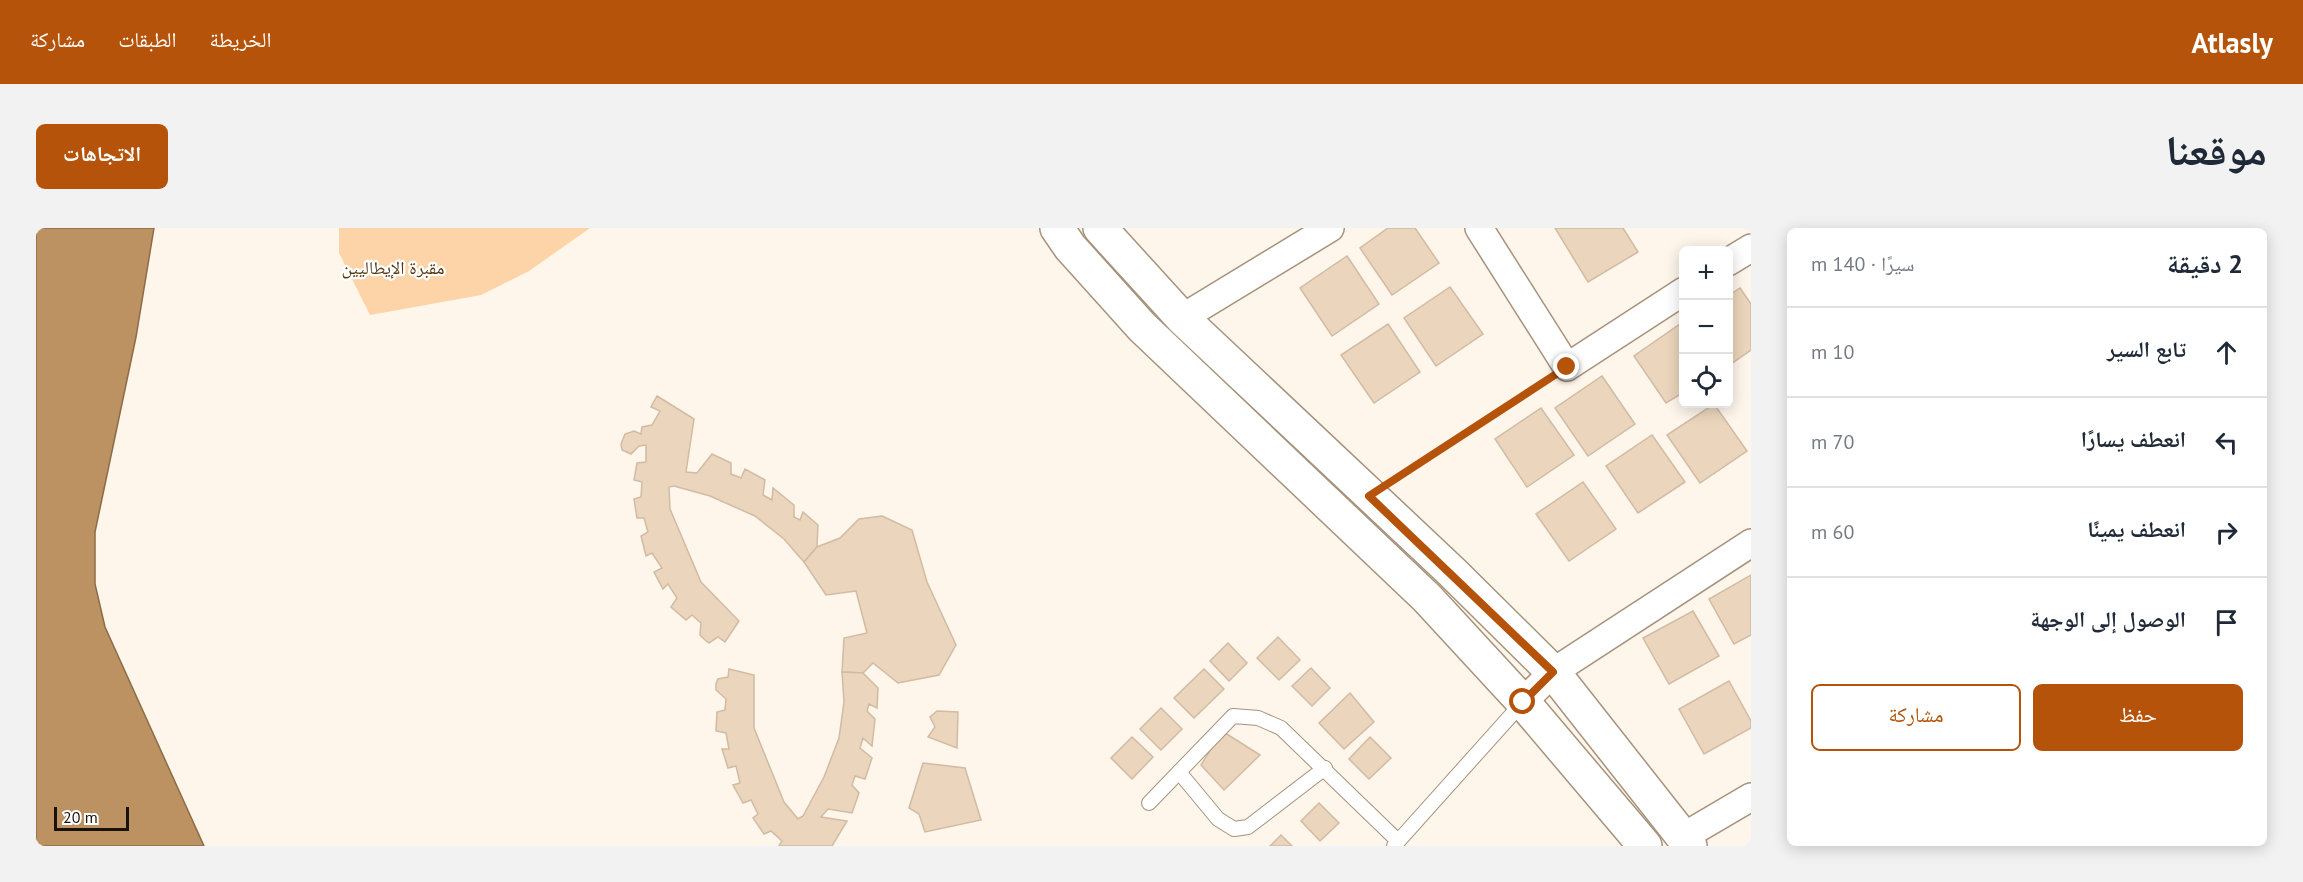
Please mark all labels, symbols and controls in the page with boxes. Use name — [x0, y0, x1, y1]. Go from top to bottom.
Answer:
text: Atlasly — [2191, 24, 2273, 61]
text: مشاركة — [30, 26, 85, 53]
text: الطبقات — [118, 26, 177, 53]
text: الخريطة — [210, 26, 271, 53]
text: موقعنا — [2166, 122, 2267, 177]
button: الاتجاهات — [36, 124, 168, 189]
map controls — [1679, 246, 1733, 408]
button: + — [1679, 246, 1733, 300]
text: 2 دقيقة — [2167, 247, 2243, 280]
text: سيرًا · 140 m — [1811, 251, 1915, 277]
park label: مقبرة الإيطاليين — [342, 256, 444, 279]
button: − — [1679, 300, 1733, 354]
text: تابع السير — [2107, 335, 2186, 363]
icon: ahead — [2210, 336, 2243, 369]
text: 10 m — [1811, 339, 1854, 365]
route end — [1553, 353, 1579, 379]
button: locate — [1679, 354, 1733, 408]
text: انعطف يسارًا — [2081, 425, 2186, 453]
icon: left — [2210, 426, 2243, 459]
text: 70 m — [1811, 429, 1854, 455]
text: انعطف يمينًا — [2087, 515, 2186, 543]
icon: right — [2210, 516, 2243, 549]
text: 60 m — [1811, 519, 1854, 545]
text: الوصول إلى الوجهة — [2030, 605, 2186, 633]
icon: arrive — [2210, 606, 2243, 639]
button: مشاركة — [1811, 684, 2021, 751]
button: حفظ — [2033, 684, 2243, 751]
route start — [1509, 688, 1535, 714]
scale bar — [54, 804, 129, 832]
text: 20 m — [63, 807, 98, 827]

